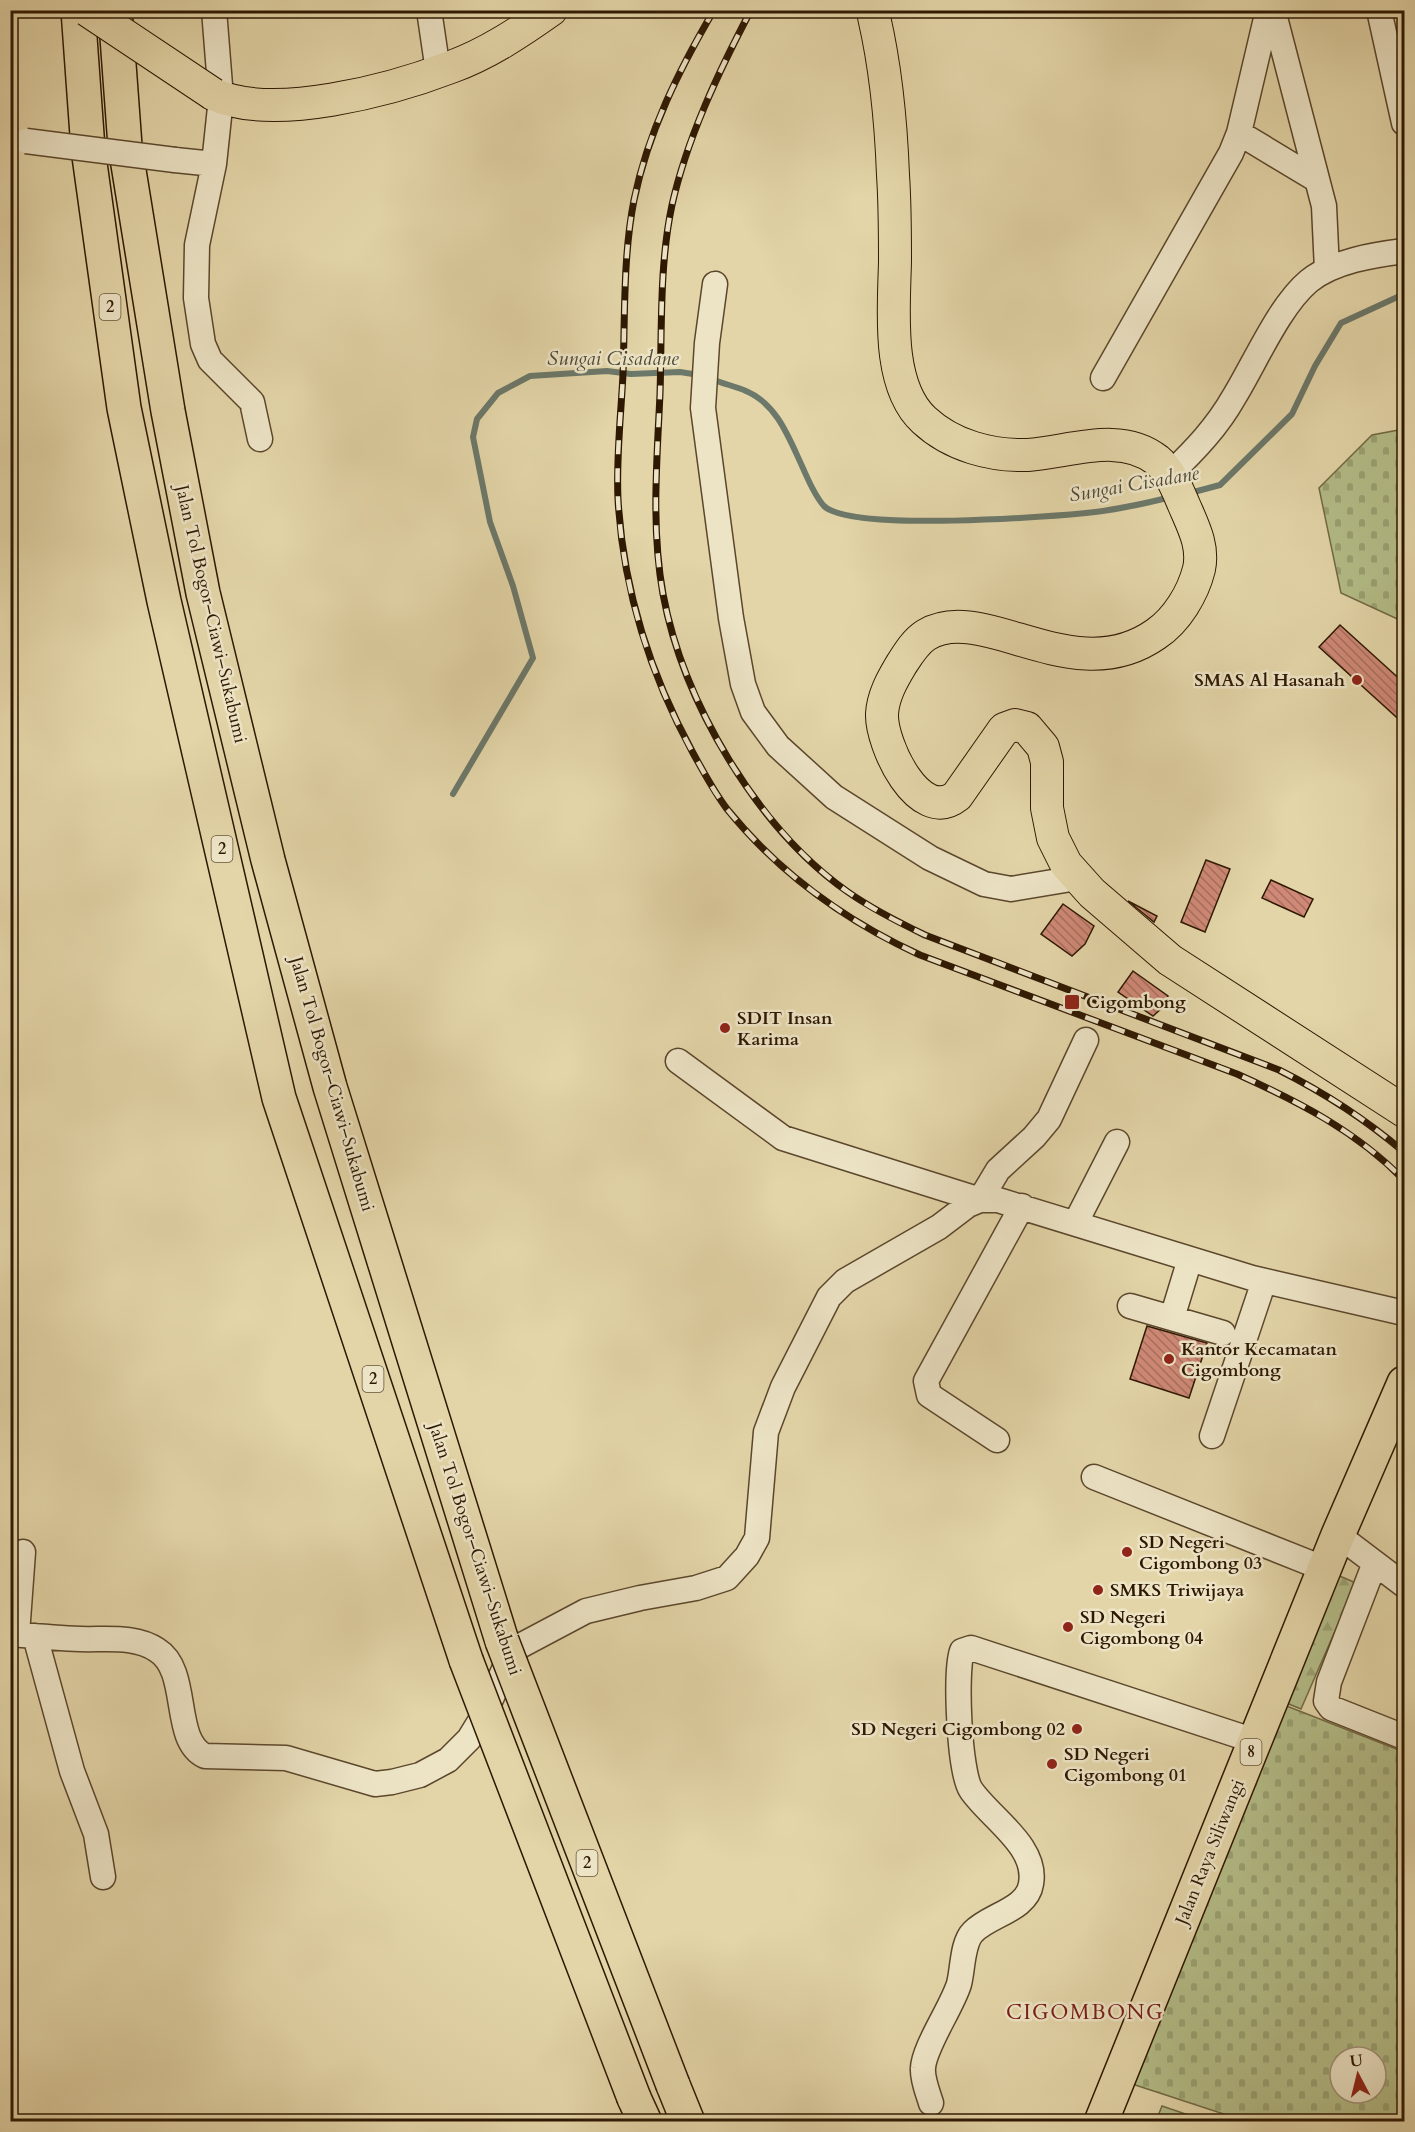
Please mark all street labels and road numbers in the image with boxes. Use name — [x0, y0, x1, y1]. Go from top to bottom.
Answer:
road number: 2 — [100, 294, 120, 320]
street label: Jalan Tol Bogor–Ciawi–Sukabumi — [168, 480, 253, 745]
road number: 2 — [212, 836, 232, 862]
street label: Jalan Tol Bogor–Ciawi–Sukabumi — [283, 951, 380, 1214]
road number: 2 — [362, 1366, 384, 1392]
street label: Jalan Tol Bogor–Ciawi–Sukabumi — [421, 1417, 528, 1678]
road number: 8 — [1240, 1739, 1262, 1765]
street label: Jalan Raya Siliwangi — [1168, 1775, 1251, 1931]
road number: 2 — [576, 1850, 598, 1876]

